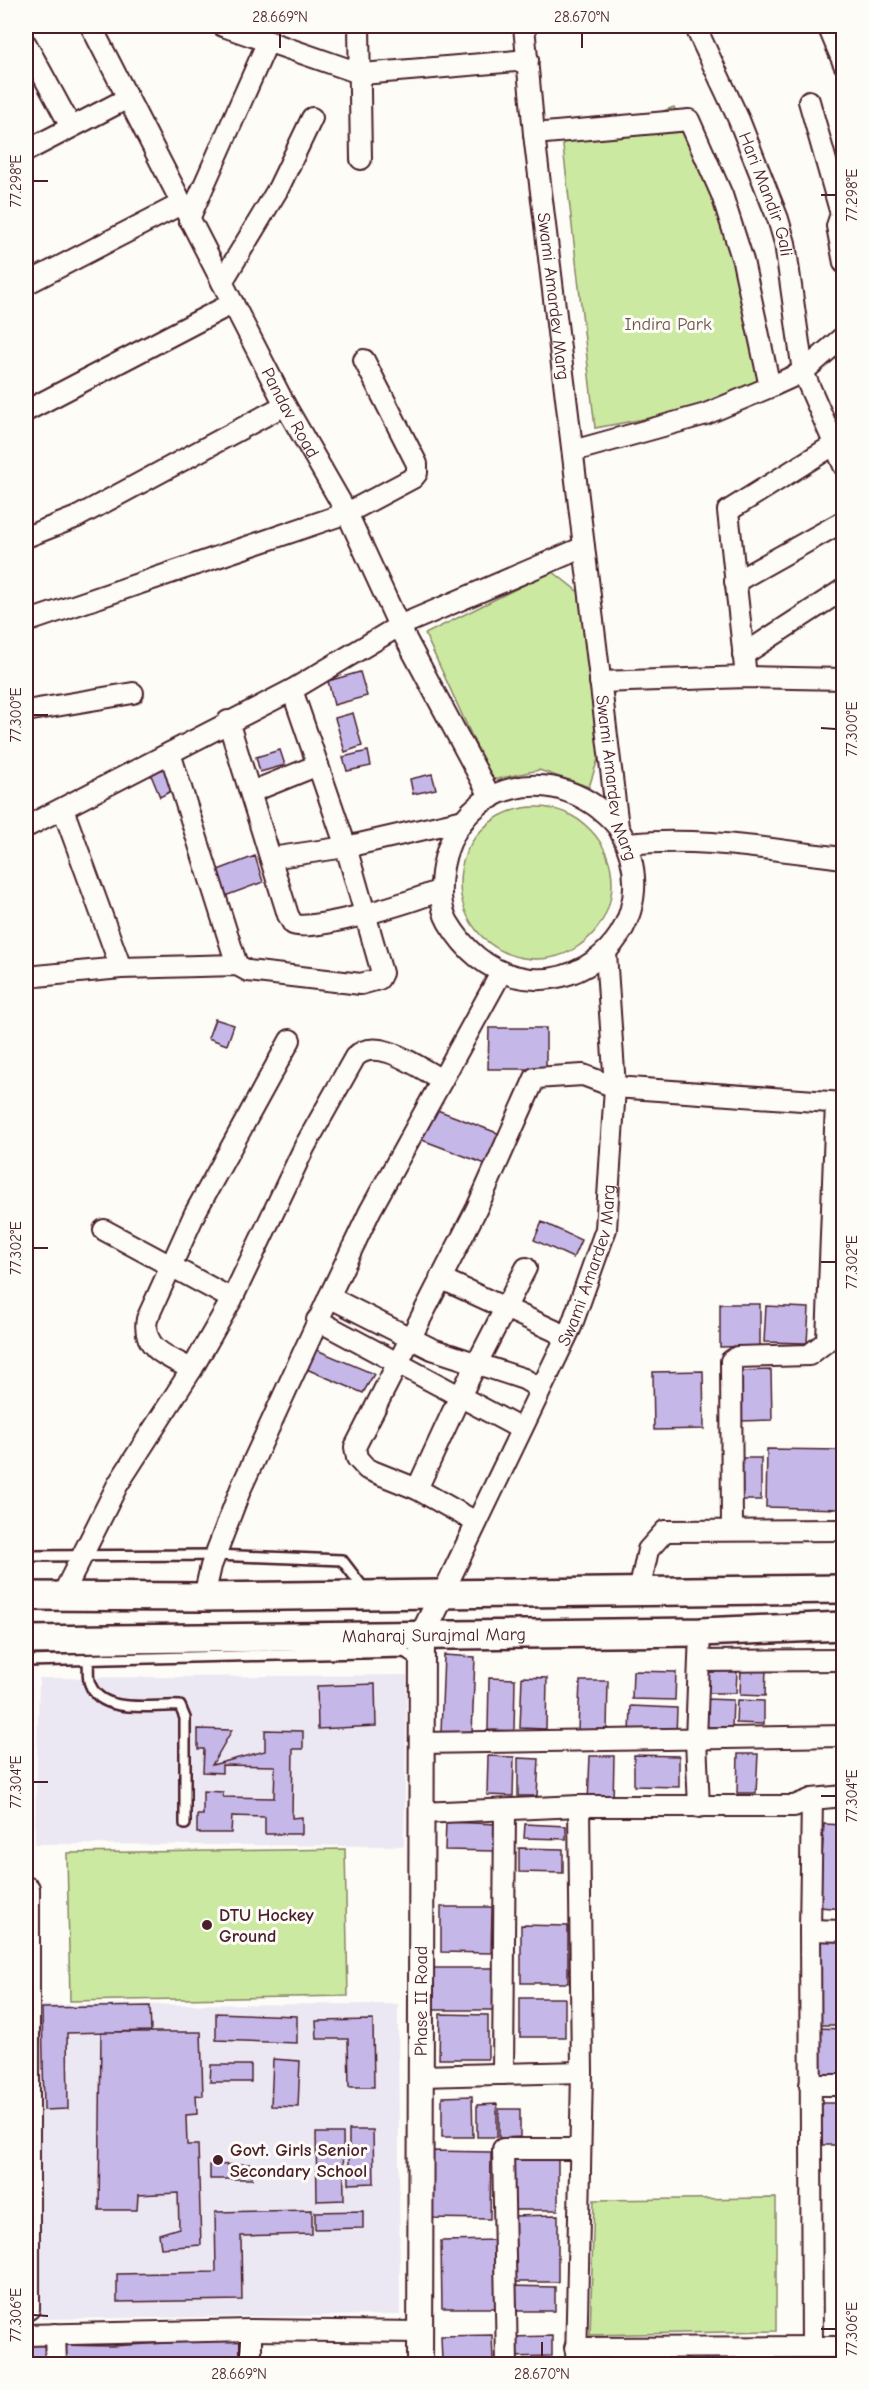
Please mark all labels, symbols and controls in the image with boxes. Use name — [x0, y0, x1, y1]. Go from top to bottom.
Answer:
text: 28.669°N — [252, 8, 308, 26]
text: 28.670°N — [554, 8, 610, 26]
street label: Hari Mandir Gali — [734, 129, 797, 258]
text: 77.298°E — [7, 155, 25, 207]
text: 77.298°E — [843, 169, 861, 221]
street label: Swami Amardev Marg — [533, 211, 574, 381]
park label: Indira Park — [624, 314, 712, 335]
street label: Pandav Road — [257, 364, 324, 462]
text: 77.300°E — [7, 687, 25, 743]
street label: Swami Amardev Marg — [592, 694, 641, 863]
text: 77.300°E — [843, 701, 861, 757]
street label: Swami Amardev Marg — [553, 1184, 619, 1349]
text: 77.302°E — [7, 1221, 25, 1275]
text: 77.302°E — [843, 1235, 861, 1289]
street label: Maharaj Surajmal Marg — [342, 1624, 526, 1647]
text: 77.304°E — [7, 1755, 25, 1809]
text: 77.304°E — [843, 1769, 861, 1823]
place label: DTU Hockey Ground — [219, 1905, 315, 1947]
marker: DTU Hockey Ground — [200, 1918, 214, 1932]
street label: Phase II Road — [410, 1946, 432, 2056]
place label: Govt. Girls Senior Secondary School — [230, 2140, 368, 2182]
marker: Govt. Girls Senior Secondary School — [211, 2153, 225, 2167]
text: 77.306°E — [7, 2288, 25, 2342]
text: 77.306°E — [843, 2302, 861, 2356]
text: 28.669°N — [211, 2365, 267, 2383]
text: 28.670°N — [514, 2365, 570, 2383]

